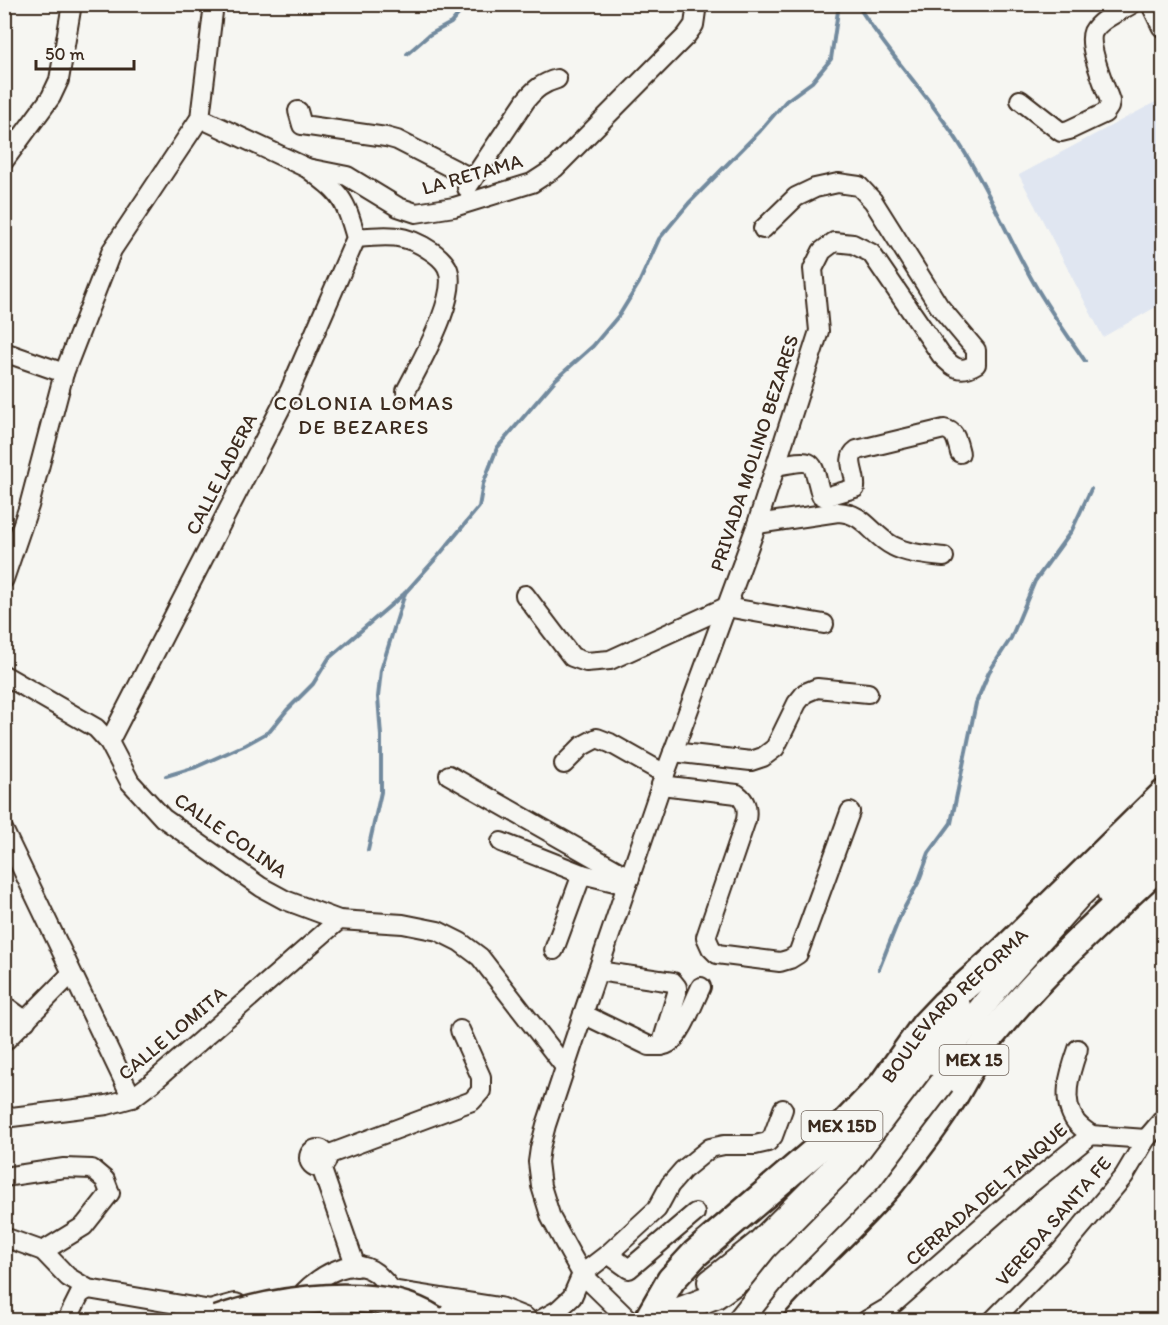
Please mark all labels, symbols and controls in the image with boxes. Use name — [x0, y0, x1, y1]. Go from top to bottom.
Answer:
scale bar — [36, 33, 134, 71]
text: 50 m — [45, 43, 85, 65]
street label: LA RETAMA — [419, 148, 525, 200]
street label: PRIVADA MOLINO BEZARES — [704, 332, 804, 574]
district label: COLONIA LOMAS DE BEZARES — [273, 390, 455, 439]
street label: CALLE LADERA — [180, 409, 262, 539]
street label: CALLE COLINA — [170, 787, 292, 883]
street label: BOULEVARD REFORMA — [876, 922, 1033, 1087]
street label: CALLE LOMITA — [113, 981, 231, 1085]
road number: MEX 15 — [940, 1045, 1008, 1075]
road number: MEX 15D — [802, 1111, 882, 1141]
street label: CERRADA DEL TANQUE — [900, 1117, 1072, 1271]
street label: VEREDA SANTA FE — [990, 1151, 1116, 1291]

